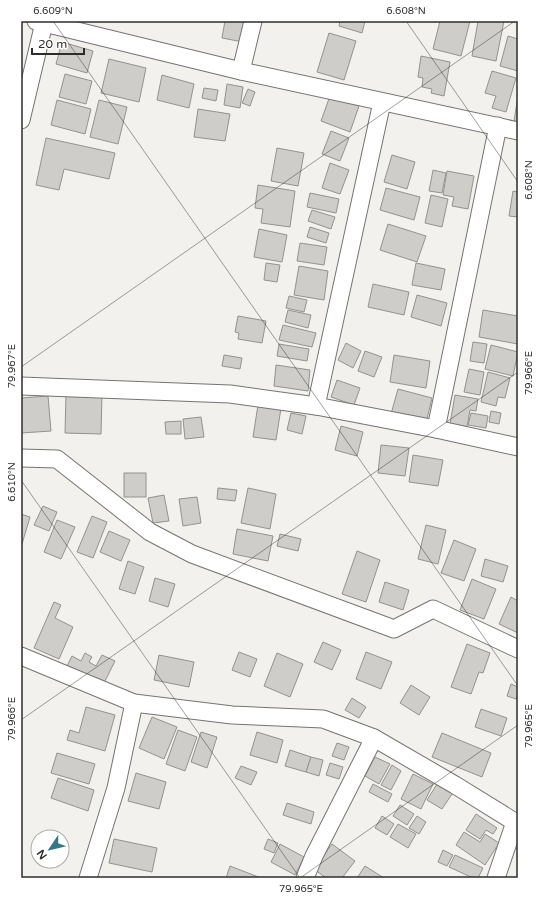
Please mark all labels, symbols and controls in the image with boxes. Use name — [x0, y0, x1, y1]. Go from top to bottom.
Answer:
text: 6.609°N — [33, 5, 73, 17]
text: 6.608°N — [386, 5, 426, 17]
scale bar — [32, 30, 84, 56]
text: 20 m — [38, 37, 67, 51]
text: 6.608°N — [523, 160, 535, 200]
text: 79.967°E — [6, 344, 18, 388]
text: 79.966°E — [523, 351, 535, 395]
text: 6.610°N — [6, 462, 18, 502]
text: 79.966°E — [6, 697, 18, 741]
text: 79.965°E — [523, 704, 535, 748]
north arrow — [30, 829, 70, 869]
text: N — [34, 847, 50, 862]
text: 79.965°E — [279, 883, 323, 895]

